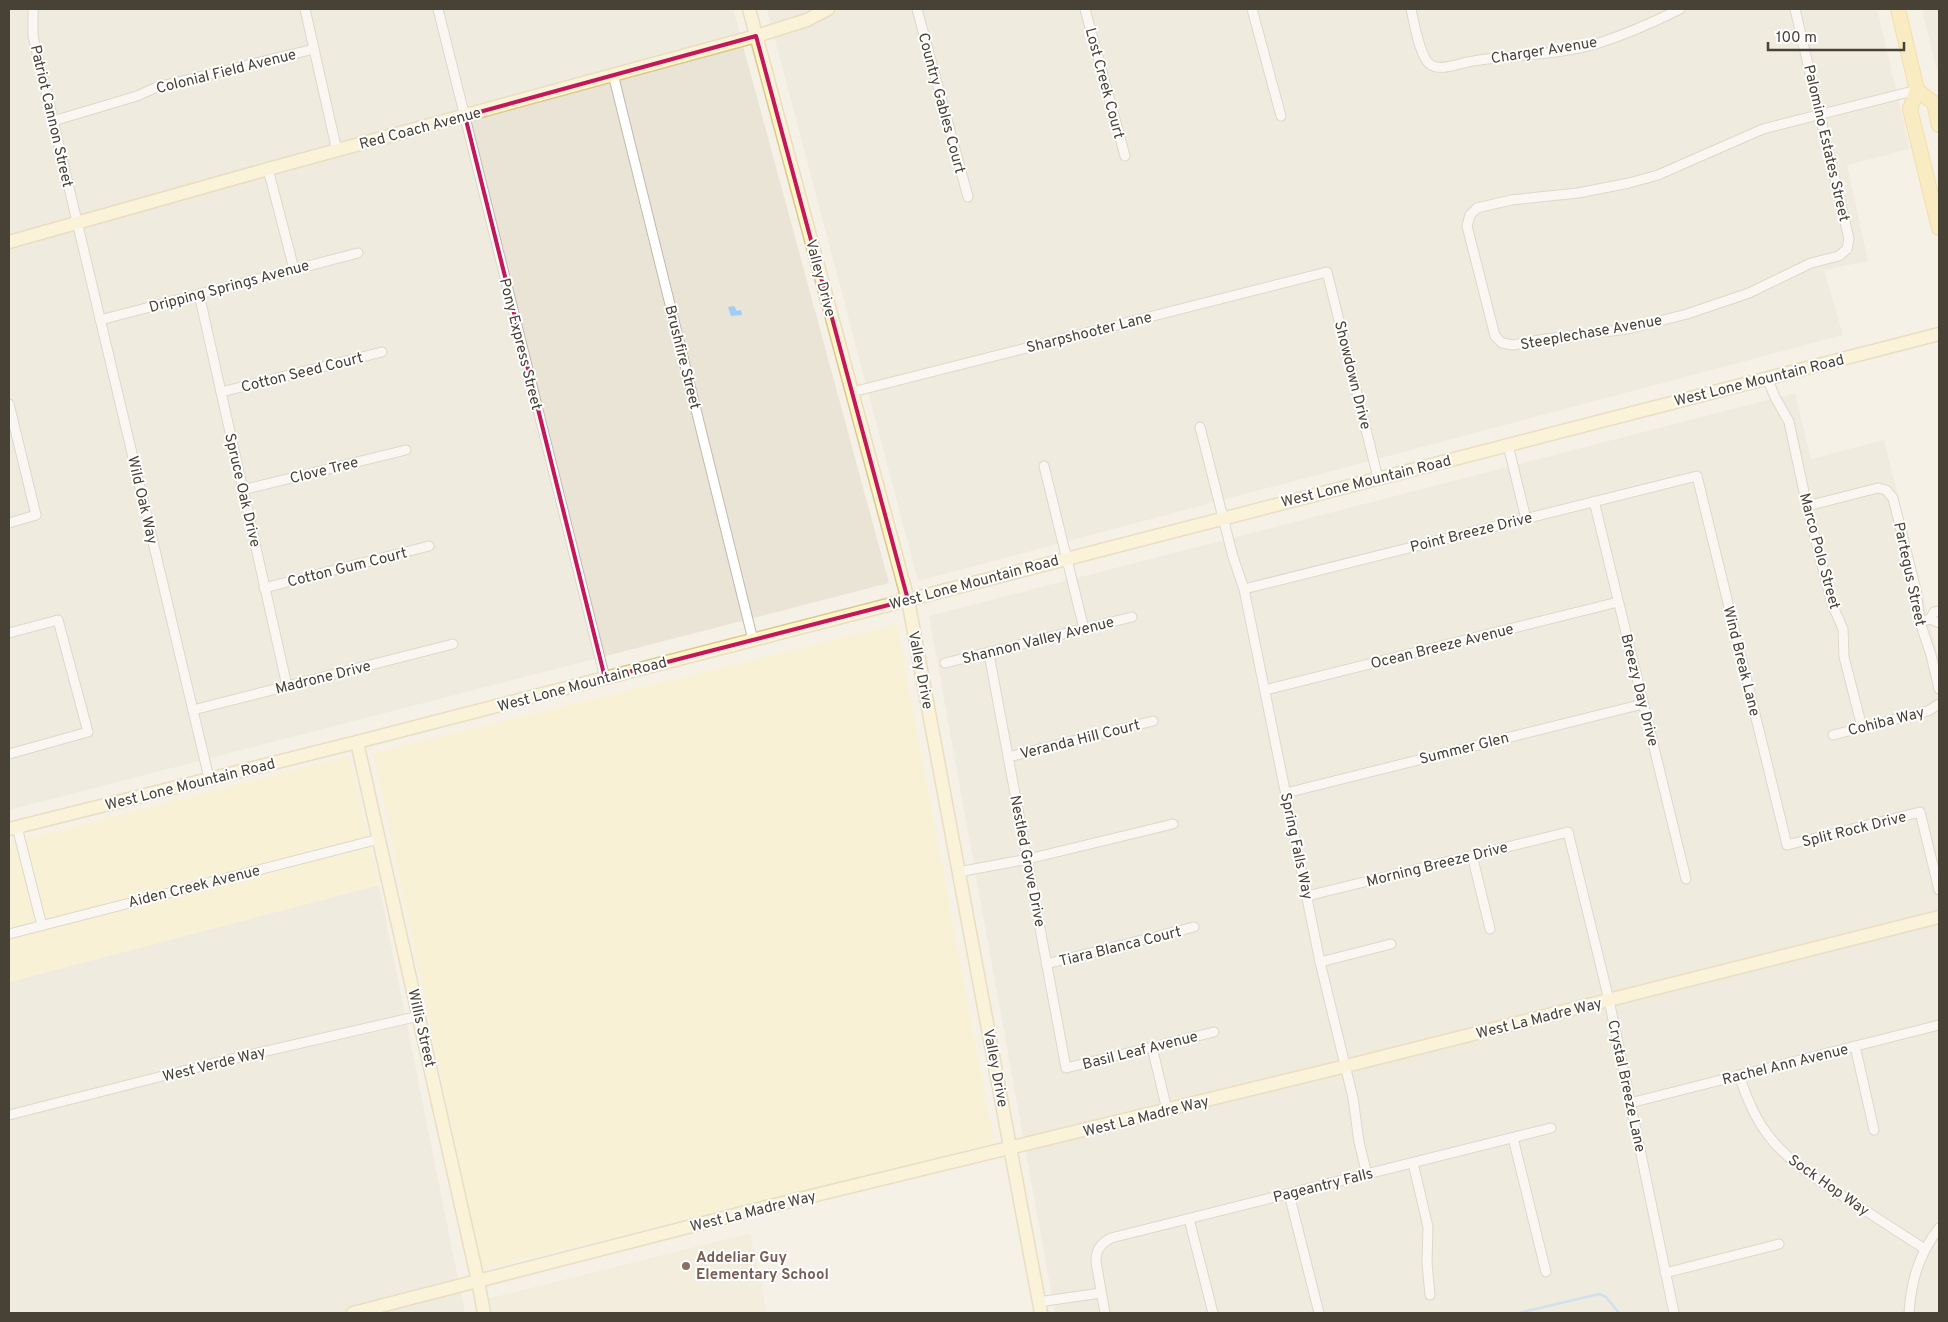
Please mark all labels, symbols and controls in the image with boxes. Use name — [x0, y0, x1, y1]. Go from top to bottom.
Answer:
scale bar — [1768, 20, 1904, 52]
street label: Lost Creek Court — [1080, 26, 1128, 141]
text: 100 m — [1776, 29, 1817, 48]
street label: Country Gables Court — [913, 31, 968, 176]
street label: Charger Avenue — [1490, 34, 1599, 69]
street label: Patriot Cannon Street — [25, 43, 76, 189]
street label: Colonial Field Avenue — [154, 46, 298, 99]
street label: Palomino Estates Street — [1798, 63, 1853, 224]
street label: Red Coach Avenue — [357, 104, 483, 155]
street label: Valley Drive — [800, 238, 839, 319]
street label: Dripping Springs Avenue — [147, 257, 312, 318]
street label: Pony Express Street — [494, 276, 545, 412]
street label: Brushfire Street — [659, 303, 704, 411]
street label: Sharpshooter Lane — [1025, 309, 1154, 358]
street label: Steeplechase Avenue — [1519, 312, 1664, 355]
street label: Showdown Drive — [1329, 319, 1374, 432]
street label: Cotton Seed Court — [239, 349, 365, 398]
street label: West Lone Mountain Road — [1672, 351, 1846, 412]
street label: Spruce Oak Drive — [219, 432, 264, 549]
street label: West Lone Mountain Road — [1279, 452, 1453, 513]
street label: Wild Oak Way — [122, 454, 161, 546]
street label: Clove Tree — [288, 454, 361, 489]
street label: Marco Polo Street — [1794, 491, 1843, 612]
street label: Point Breeze Drive — [1408, 509, 1534, 558]
street label: Partegus Street — [1888, 521, 1929, 628]
street label: Cotton Gum Court — [286, 544, 409, 593]
street label: West Lone Mountain Road — [888, 552, 1061, 615]
street label: Wind Break Lane — [1718, 604, 1763, 718]
street label: Shannon Valley Avenue — [960, 613, 1116, 670]
street label: Ocean Breeze Avenue — [1369, 621, 1516, 674]
street label: Valley Drive — [903, 630, 936, 711]
street label: Breezy Day Drive — [1615, 632, 1662, 749]
street label: West Lone Mountain Road — [496, 654, 669, 717]
street label: Madrone Drive — [274, 657, 373, 699]
street label: Cohiba Way — [1846, 704, 1927, 741]
street label: Veranda Hill Court — [1018, 716, 1142, 765]
street label: Summer Glen — [1417, 729, 1511, 770]
street label: West Lone Mountain Road — [103, 755, 277, 816]
street label: Spring Falls Way — [1275, 791, 1316, 902]
street label: Nestled Grove Drive — [1004, 794, 1049, 929]
street label: Split Rock Drive — [1800, 808, 1909, 853]
street label: Morning Breeze Drive — [1365, 839, 1510, 892]
street label: Aiden Creek Avenue — [126, 862, 262, 913]
street label: Tiara Blanca Court — [1057, 923, 1183, 972]
street label: Willis Street — [402, 987, 439, 1069]
street label: West La Madre Way — [1474, 995, 1604, 1044]
street label: Crystal Breeze Lane — [1602, 1018, 1649, 1154]
street label: Valley Drive — [978, 1028, 1011, 1109]
street label: Basil Leaf Avenue — [1081, 1028, 1200, 1075]
street label: Rachel Ann Avenue — [1720, 1041, 1850, 1090]
street label: West Verde Way — [161, 1043, 268, 1087]
street label: West La Madre Way — [1081, 1093, 1211, 1142]
street label: Sock Hop Way — [1784, 1151, 1872, 1221]
street label: Pageantry Falls — [1271, 1165, 1375, 1208]
street label: West La Madre Way — [688, 1188, 818, 1237]
place label: Addeliar Guy Elementary School — [696, 1249, 829, 1285]
marker: Addeliar Guy Elementary School — [680, 1260, 692, 1272]

